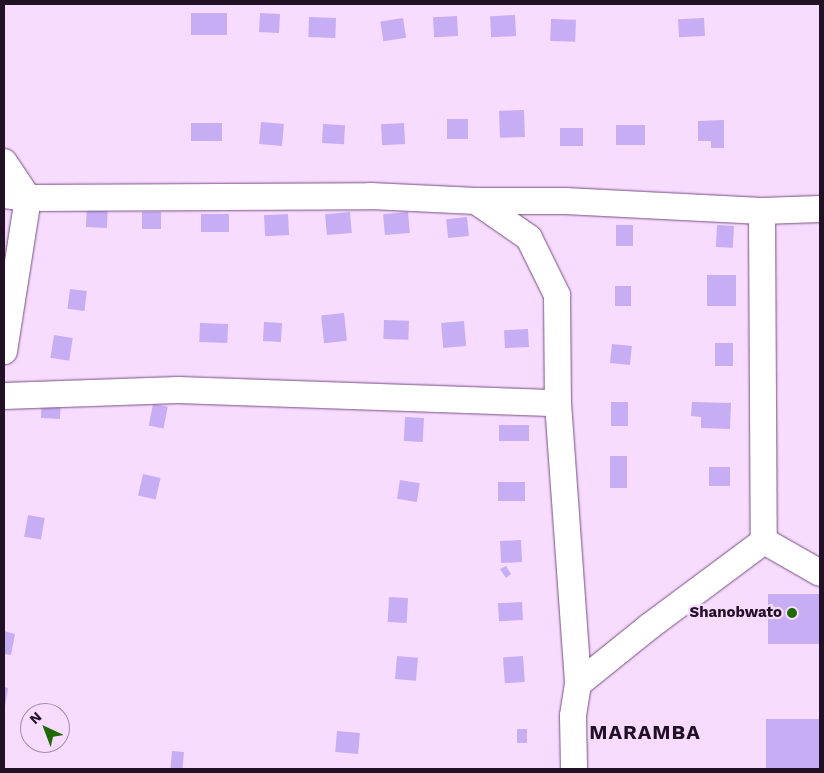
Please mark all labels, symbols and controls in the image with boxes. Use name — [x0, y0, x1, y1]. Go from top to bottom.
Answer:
place label: Shanobwato — [690, 604, 782, 622]
marker: Shanobwato — [786, 607, 798, 619]
north arrow — [20, 703, 70, 753]
text: N — [26, 708, 45, 727]
district label: MARAMBA — [588, 720, 702, 744]

